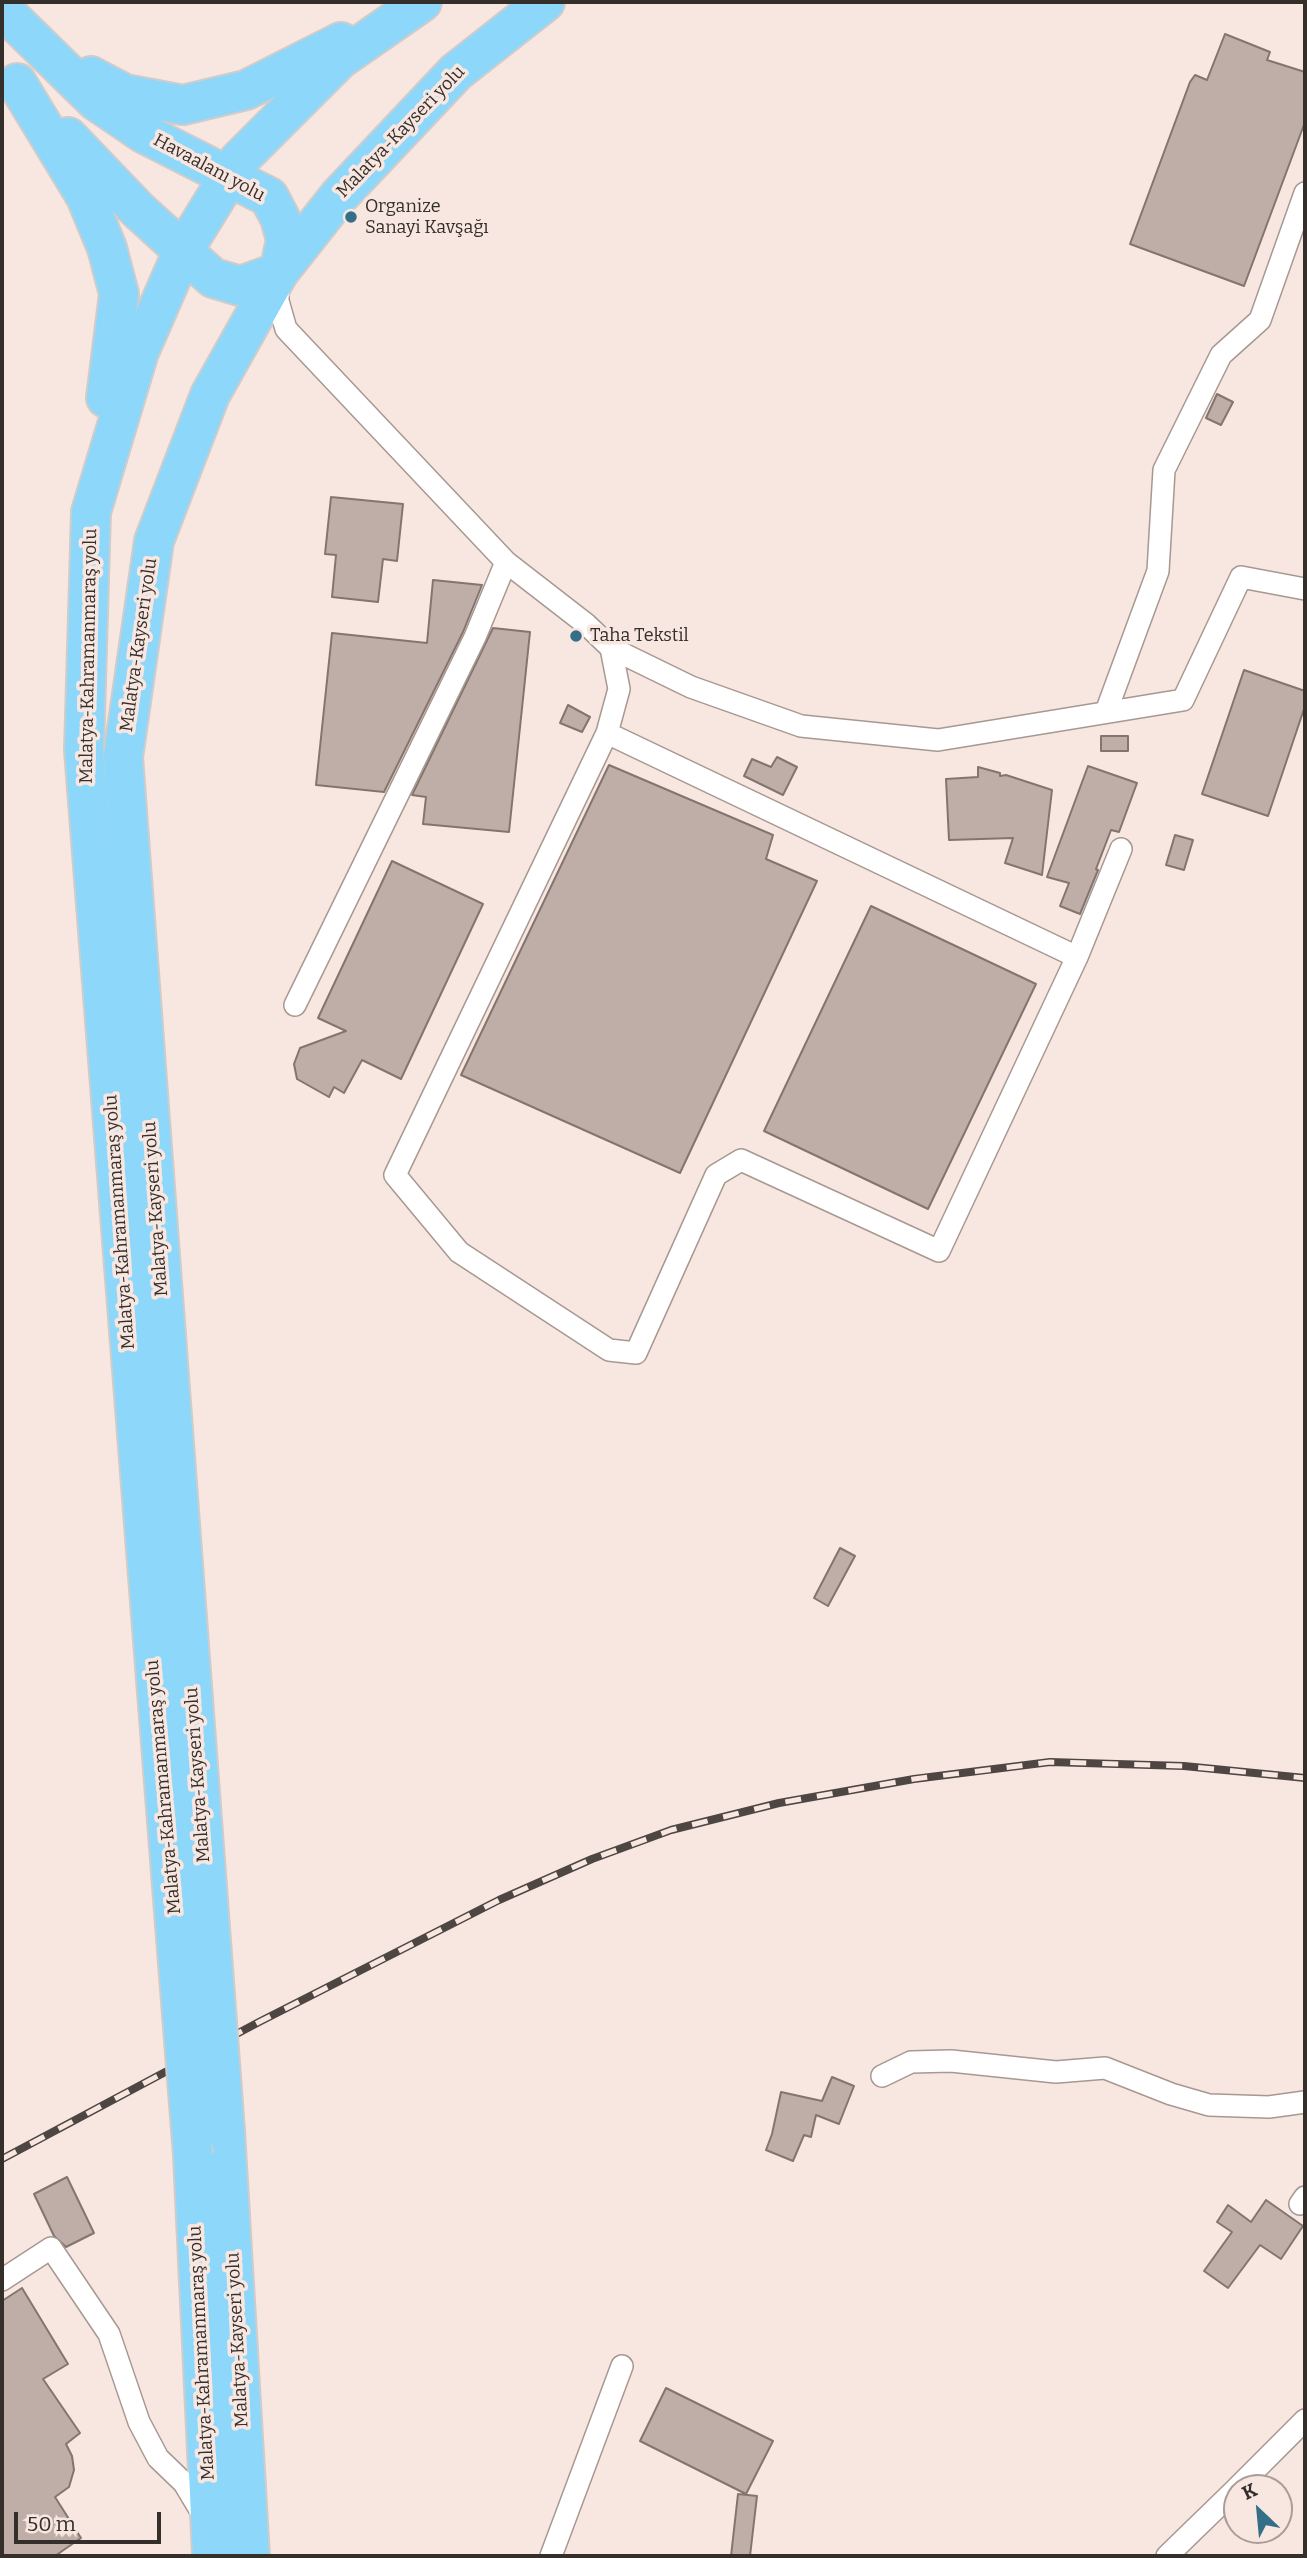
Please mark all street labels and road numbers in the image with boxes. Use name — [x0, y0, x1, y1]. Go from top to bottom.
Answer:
street label: Malatya-Kayseri yolu — [332, 61, 470, 203]
street label: Havaalanı yolu — [150, 130, 268, 206]
street label: Malatya-Kahramanmaraş yolu — [76, 528, 102, 784]
street label: Malatya-Kayseri yolu — [116, 557, 162, 733]
street label: Malatya-Kahramanmaraş yolu — [100, 1094, 140, 1350]
street label: Malatya-Kayseri yolu — [139, 1121, 173, 1297]
street label: Malatya-Kahramanmaraş yolu — [142, 1659, 186, 1915]
street label: Malatya-Kayseri yolu — [181, 1687, 215, 1863]
street label: Malatya-Kahramanmaraş yolu — [185, 2225, 219, 2481]
street label: Malatya-Kayseri yolu — [223, 2252, 253, 2428]

